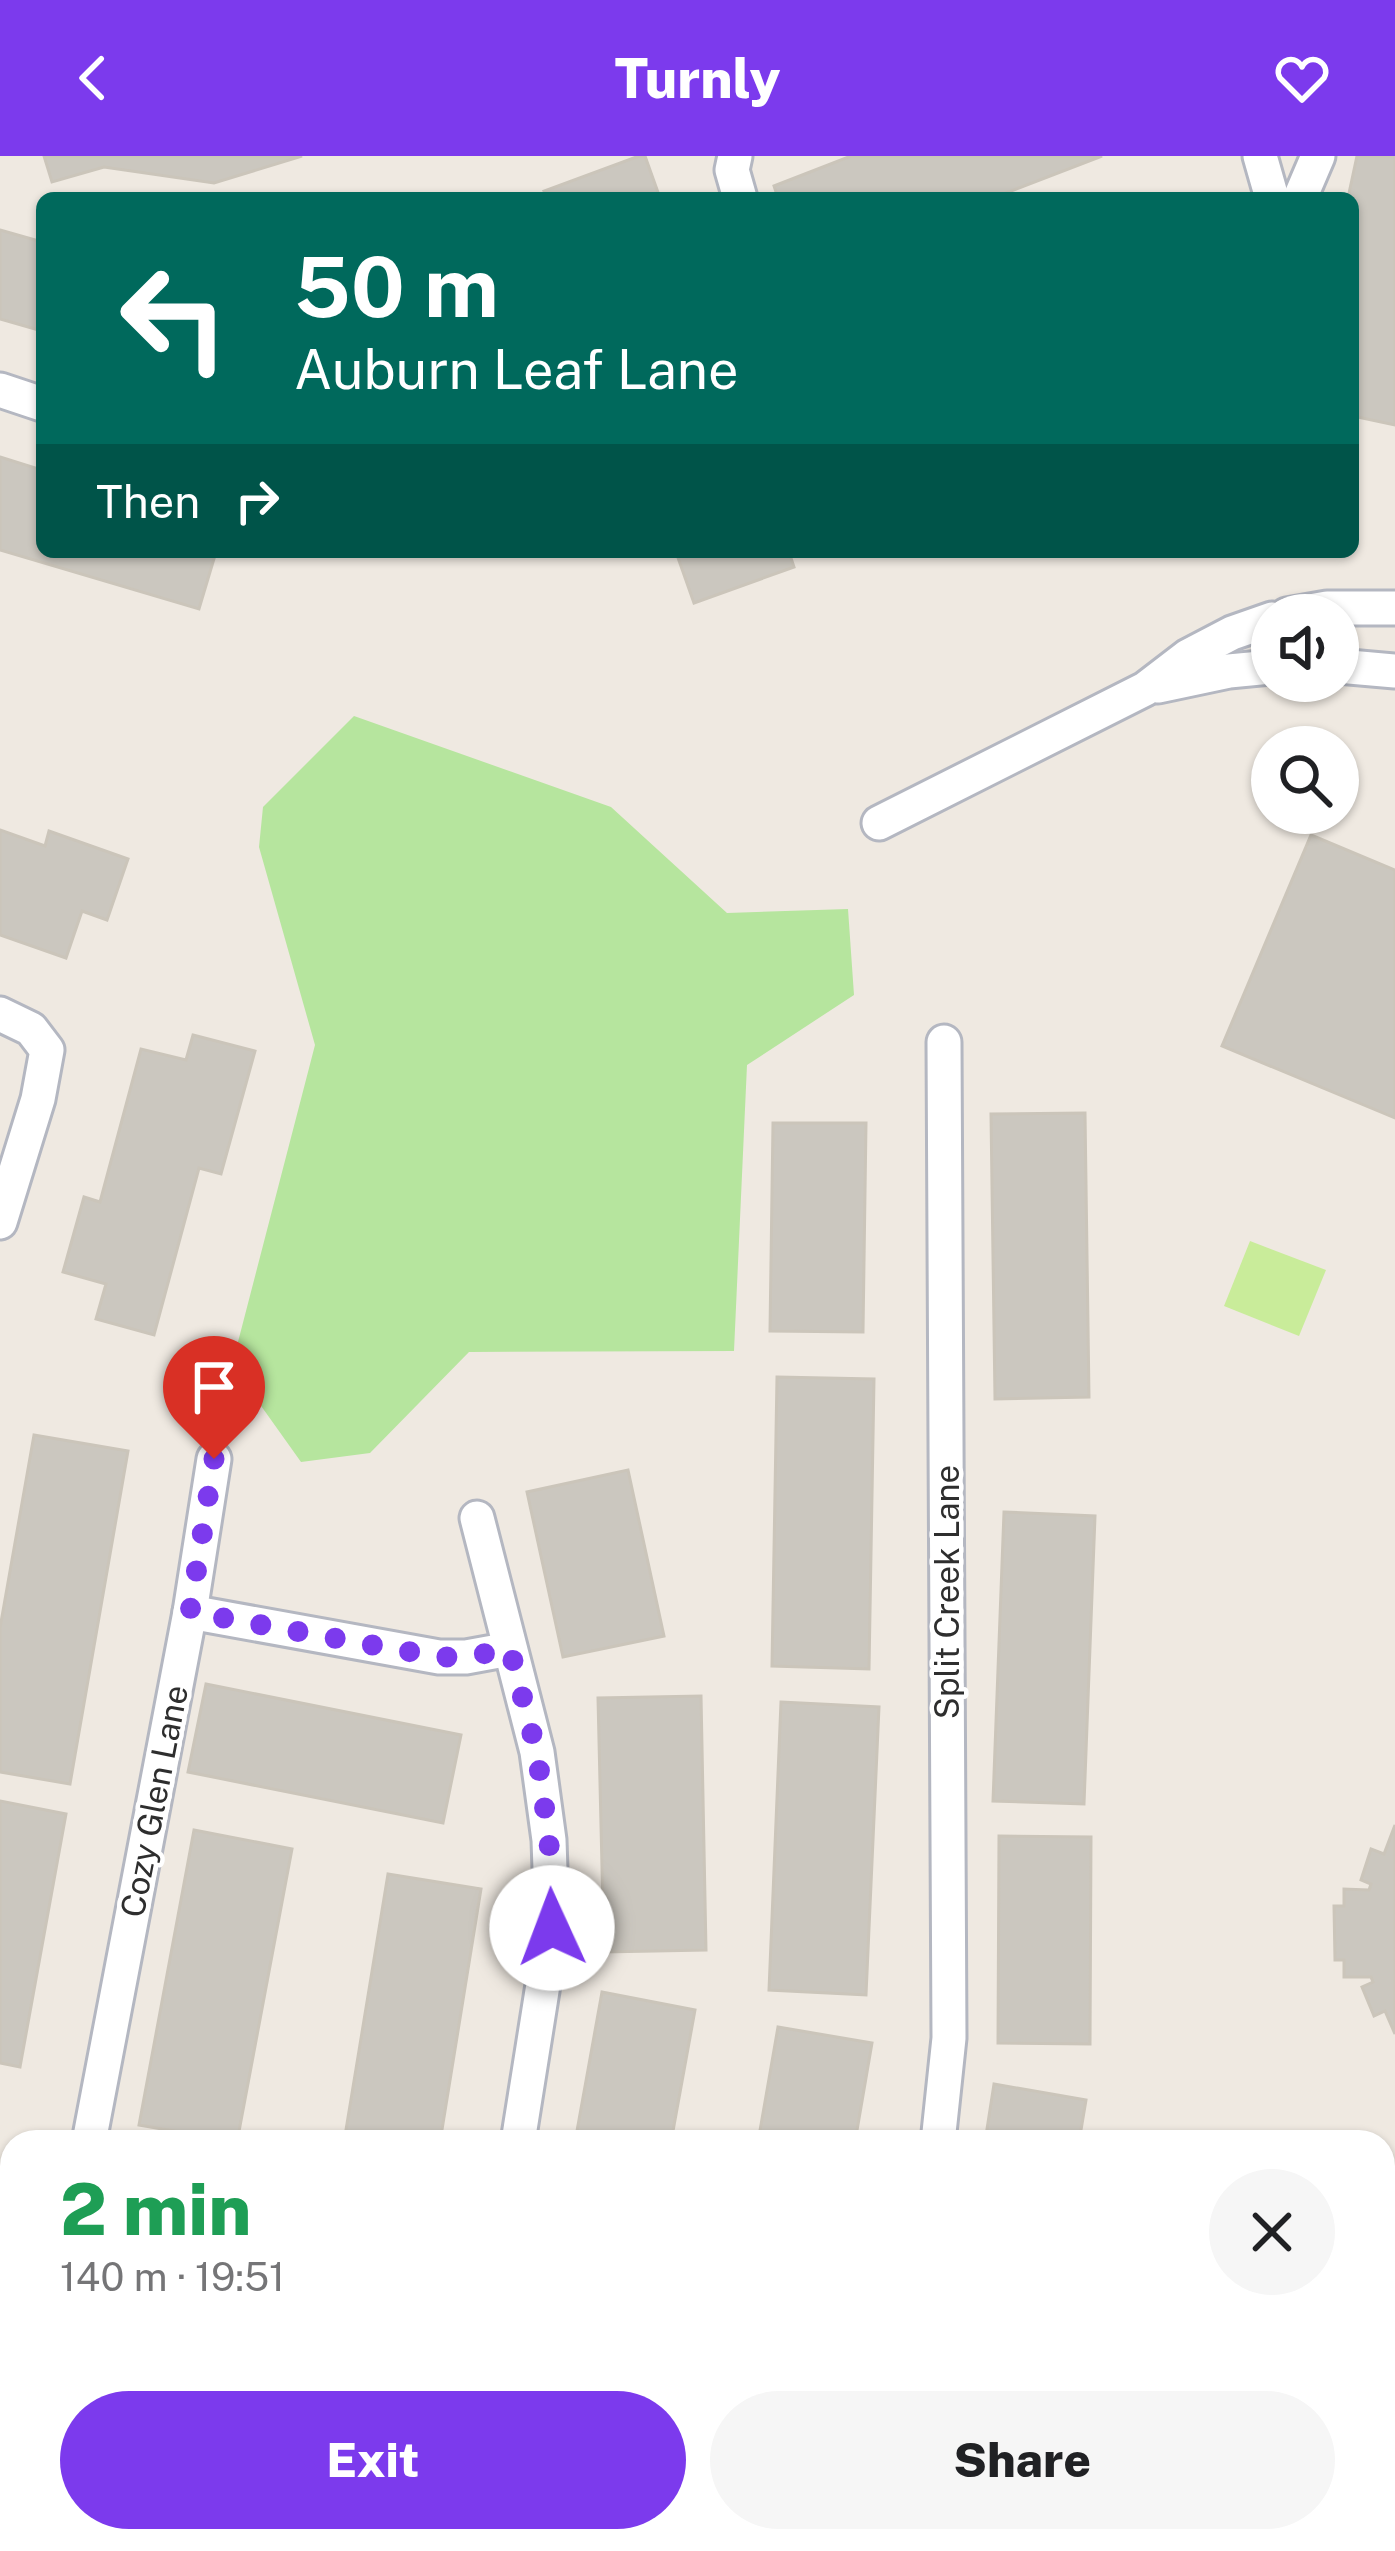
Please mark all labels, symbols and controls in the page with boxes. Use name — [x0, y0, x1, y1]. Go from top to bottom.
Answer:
icon: back — [60, 45, 126, 111]
icon: heart — [1269, 45, 1335, 111]
text: Turnly — [614, 47, 781, 110]
text: 50 m — [294, 237, 499, 336]
icon: left — [96, 240, 252, 396]
text: Auburn Leaf Lane — [294, 338, 739, 401]
icon: right — [224, 468, 290, 534]
text: Then — [96, 475, 200, 528]
map controls — [1251, 594, 1359, 834]
button: sound — [1251, 594, 1359, 702]
button: search — [1251, 726, 1359, 834]
pin — [163, 1336, 265, 1459]
icon: arrive — [181, 1354, 247, 1420]
street label: Split Creek Lane — [928, 1465, 966, 1719]
street label: Cozy Glen Lane — [113, 1682, 195, 1920]
position arrow — [489, 1865, 615, 1991]
text: 2 min — [60, 2167, 251, 2251]
button: close — [1209, 2169, 1335, 2295]
text: 140 m · 19:51 — [60, 2254, 285, 2300]
button: Exit — [60, 2391, 686, 2529]
button: Share — [710, 2391, 1335, 2529]

